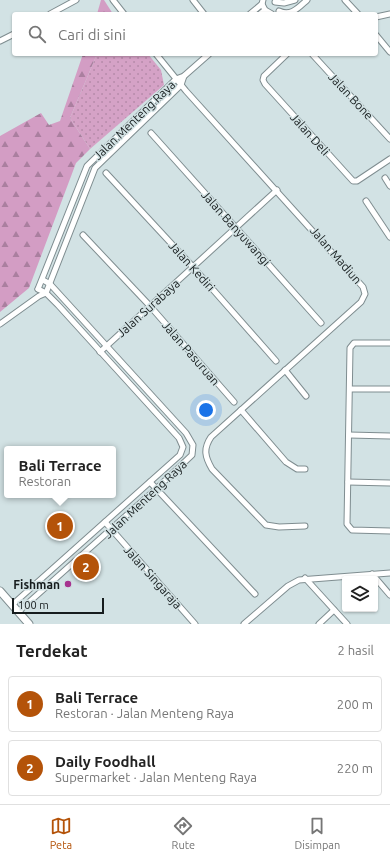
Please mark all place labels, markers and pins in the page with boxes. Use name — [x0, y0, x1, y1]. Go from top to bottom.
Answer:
pin: 1 — [47, 511, 73, 541]
pin: 2 — [73, 552, 99, 582]
place label: Fishman — [13, 578, 60, 591]
marker: Fishman — [63, 579, 73, 589]

